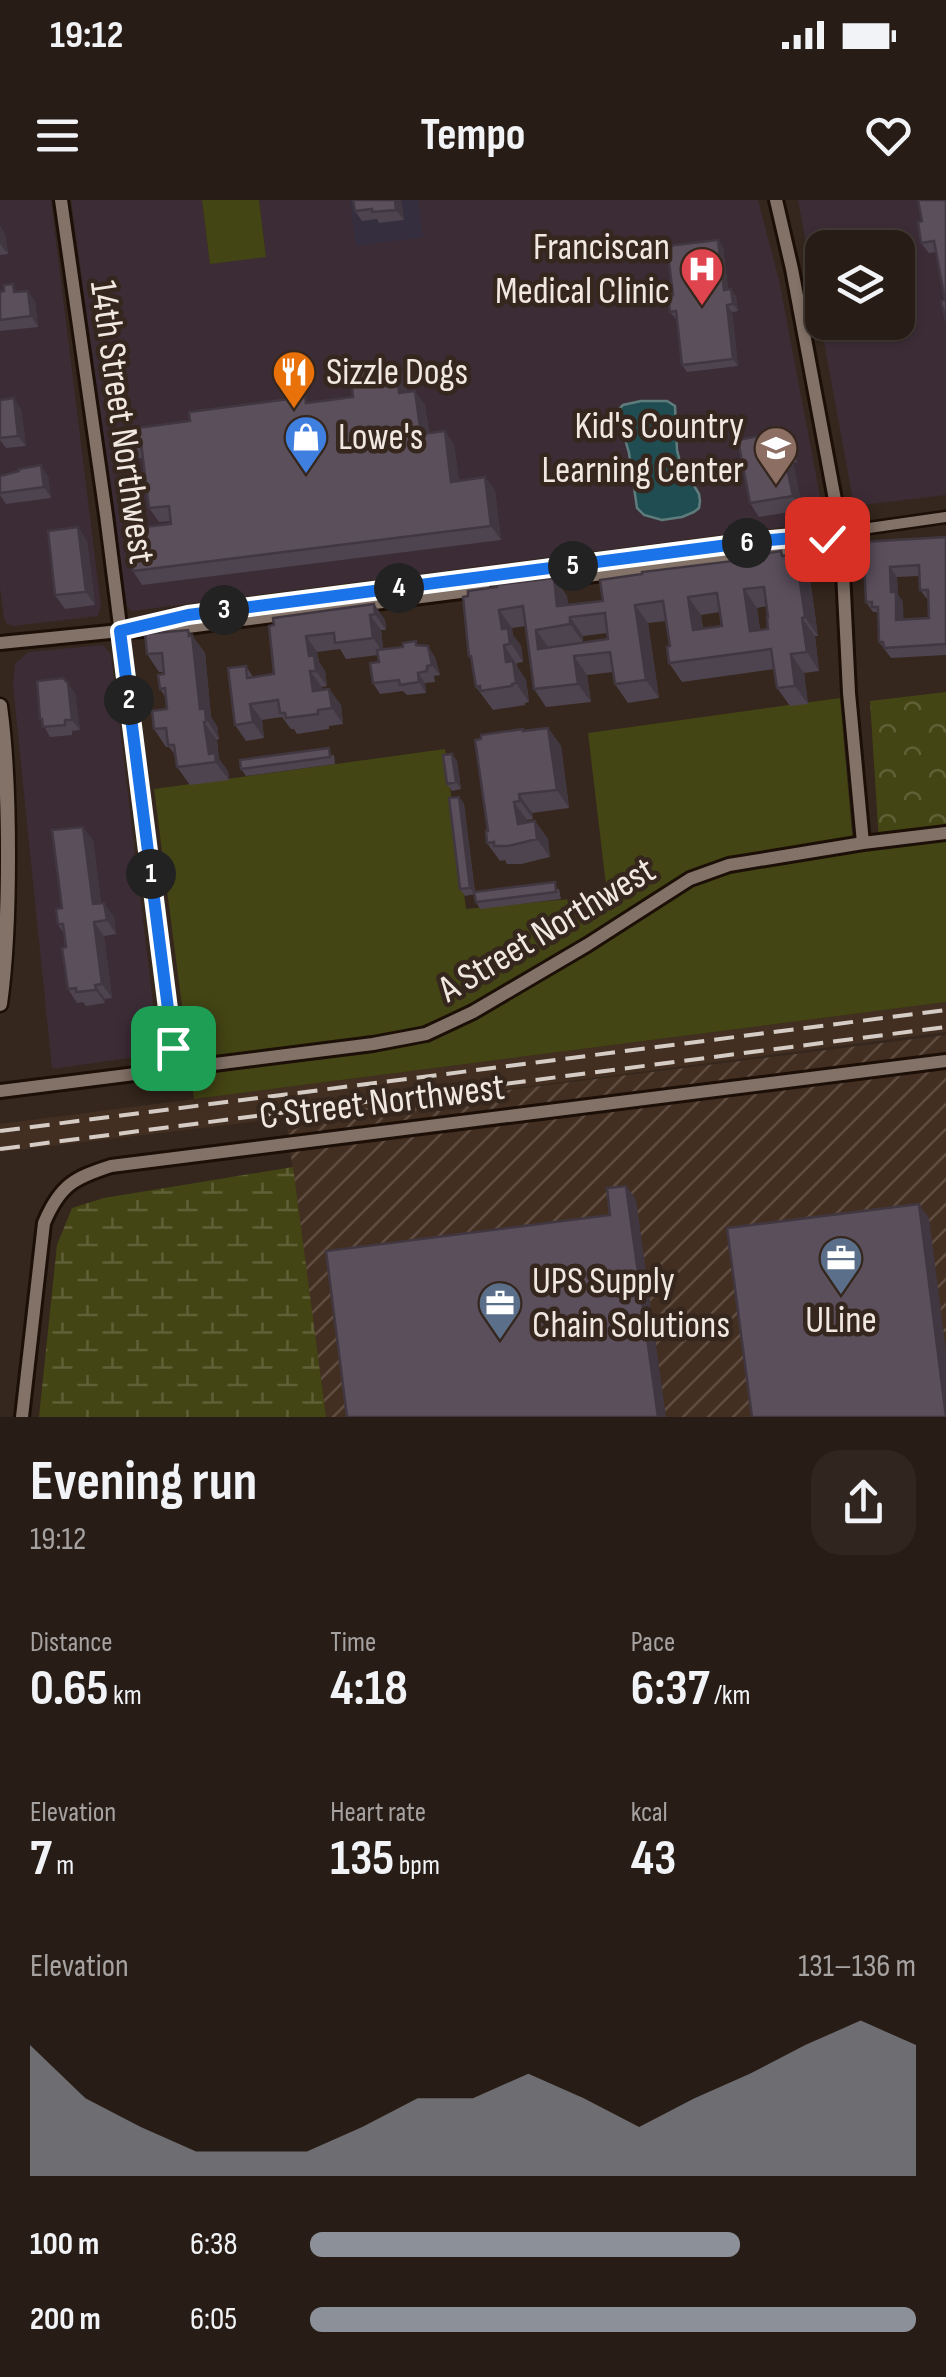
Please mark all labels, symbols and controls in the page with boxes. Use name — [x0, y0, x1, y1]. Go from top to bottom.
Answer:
text: 19:12 — [50, 13, 123, 58]
icon: menu — [30, 108, 85, 163]
text: Tempo — [420, 108, 526, 163]
icon: heart — [861, 108, 916, 163]
place label: Franciscan Medical Clinic — [495, 225, 670, 314]
map controls — [805, 230, 915, 340]
button: layers — [805, 230, 915, 340]
hospital icon: Franciscan Medical Clinic — [679, 246, 725, 307]
street label: 14th Street Northwest — [80, 278, 164, 566]
restaurant icon: Sizzle Dogs — [271, 349, 317, 410]
place label: Sizzle Dogs — [326, 350, 468, 395]
place label: Kid's Country Learning Center — [541, 404, 744, 493]
shop icon: Lowe's — [283, 414, 329, 475]
place label: Lowe's — [338, 415, 423, 460]
school or university icon: Kid's Country Learning Center — [753, 425, 799, 486]
pin — [785, 497, 870, 582]
icon: check — [800, 512, 855, 567]
pin: 6 — [722, 518, 772, 568]
text: 6 — [740, 526, 754, 559]
pin: 5 — [548, 541, 598, 591]
text: 5 — [567, 549, 579, 582]
pin: 4 — [374, 563, 424, 613]
text: 4 — [392, 571, 406, 604]
pin: 3 — [199, 585, 249, 635]
text: 3 — [218, 593, 230, 626]
pin: 2 — [104, 675, 154, 725]
text: 2 — [123, 683, 135, 716]
street label: A Street Northwest — [430, 848, 663, 1013]
pin: 1 — [126, 849, 176, 899]
text: 1 — [146, 857, 156, 890]
pin — [131, 1006, 216, 1091]
icon: arrive — [146, 1021, 201, 1076]
street label: C Street Northwest — [257, 1065, 507, 1139]
office icon: ULine — [818, 1235, 864, 1296]
place label: UPS Supply Chain Solutions — [532, 1259, 730, 1348]
office icon: UPS Supply Chain Solutions — [477, 1280, 523, 1341]
place label: ULine — [805, 1298, 877, 1343]
text: Evening run — [30, 1449, 257, 1516]
button: share — [811, 1450, 916, 1555]
text: 19:12 — [30, 1520, 86, 1559]
text: Distance — [30, 1626, 113, 1659]
text: Time — [330, 1626, 376, 1659]
text: Pace — [631, 1626, 675, 1659]
text: 0.65 — [30, 1659, 109, 1719]
text: 4:18 — [330, 1659, 408, 1719]
text: 6:37 — [631, 1659, 710, 1719]
text: km — [109, 1679, 142, 1712]
text: /km — [710, 1679, 750, 1712]
text: Elevation — [30, 1796, 116, 1829]
text: Heart rate — [330, 1796, 426, 1829]
text: kcal — [631, 1796, 668, 1829]
text: 7 — [30, 1829, 52, 1889]
text: 135 — [330, 1829, 394, 1889]
text: 43 — [631, 1829, 676, 1889]
text: m — [52, 1849, 74, 1882]
text: bpm — [394, 1849, 440, 1882]
text: Elevation — [30, 1947, 129, 1986]
text: 131–136 m — [798, 1947, 916, 1986]
text: 100 m — [30, 2225, 99, 2264]
text: 6:38 — [190, 2225, 238, 2264]
text: 200 m — [30, 2300, 101, 2339]
text: 6:05 — [190, 2300, 237, 2339]

